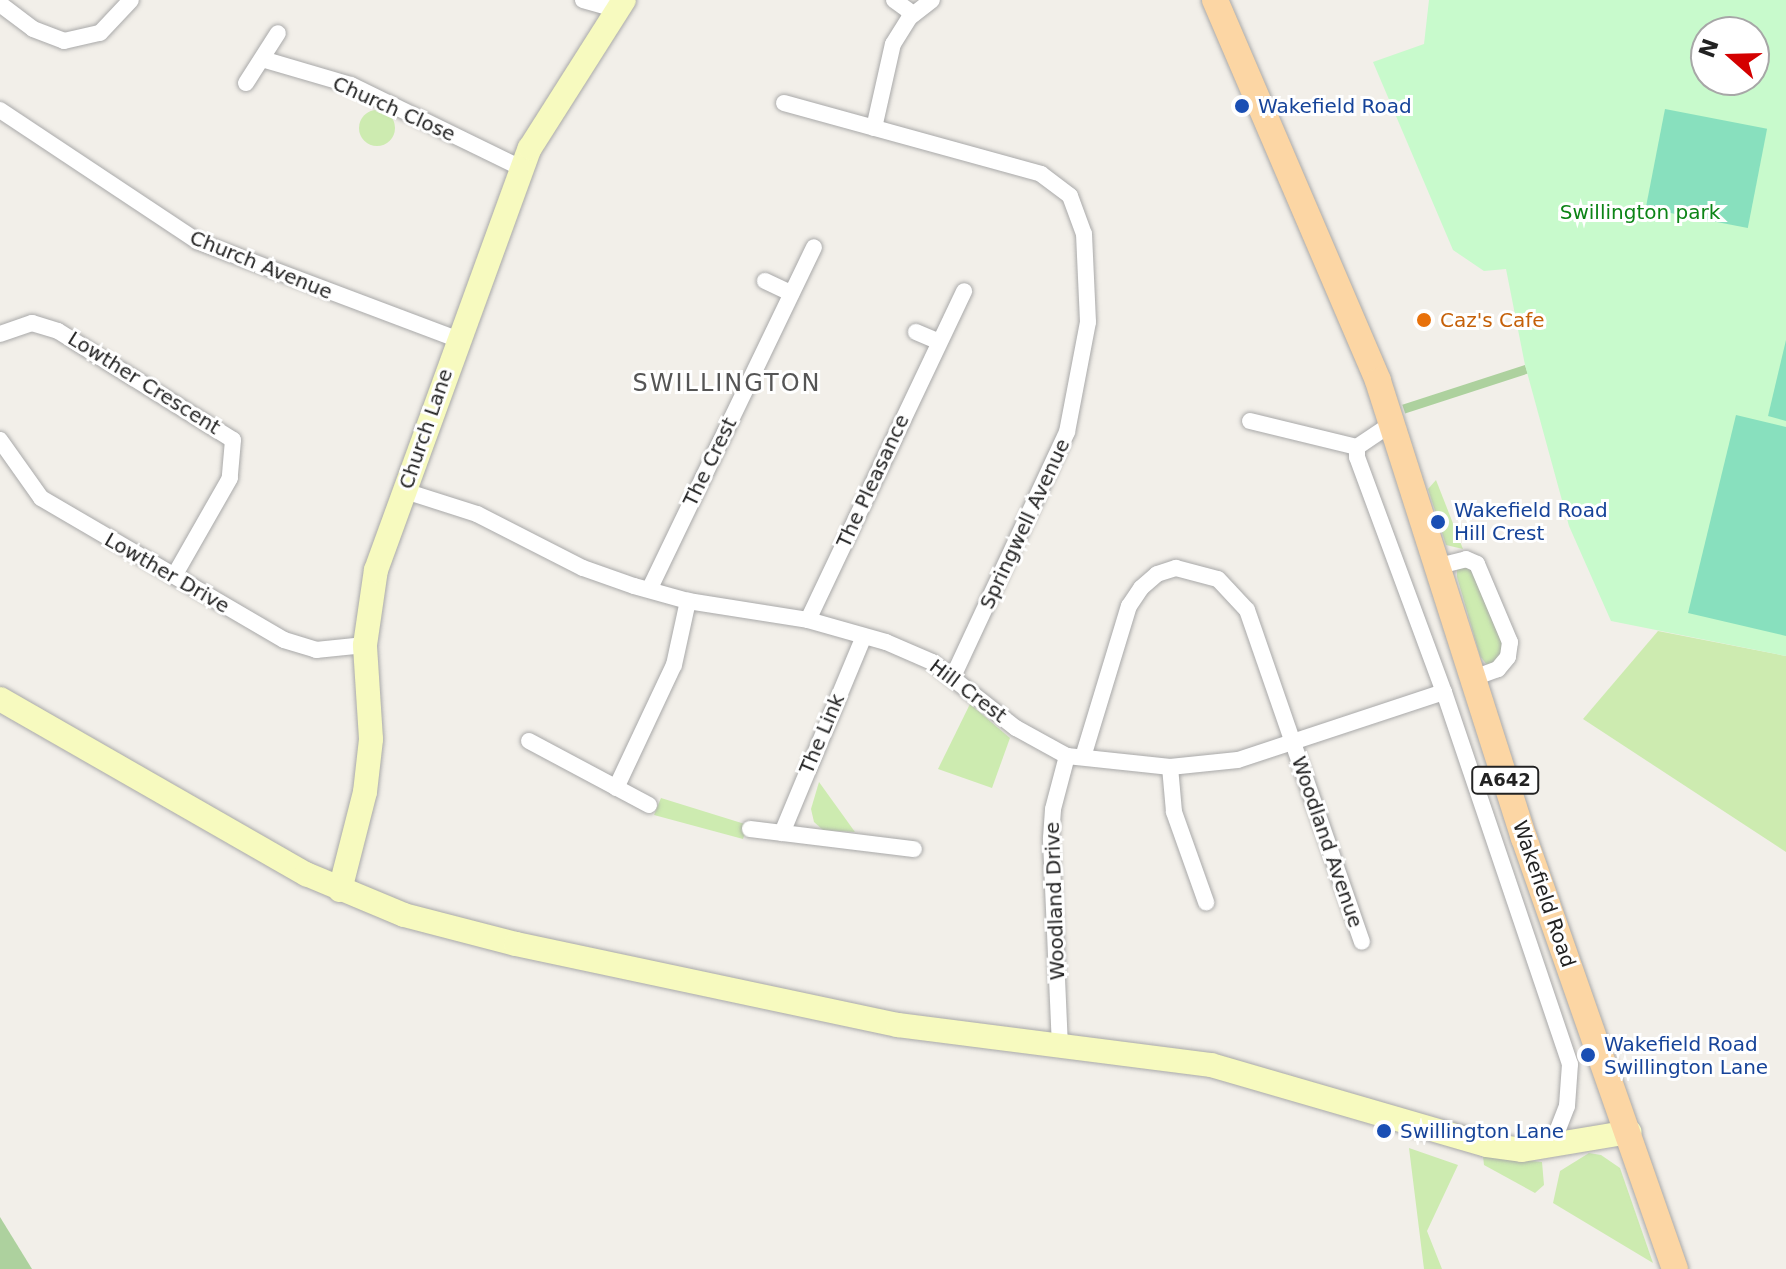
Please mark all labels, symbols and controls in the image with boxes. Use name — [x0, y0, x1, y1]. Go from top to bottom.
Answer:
north arrow — [1690, 16, 1770, 96]
text: N — [1694, 35, 1724, 61]
street label: Church Close — [329, 71, 459, 147]
place label: Wakefield Road — [1258, 94, 1412, 118]
marker: Wakefield Road — [1233, 97, 1251, 115]
park label: Swillington park — [1560, 200, 1720, 224]
street label: Church Avenue — [186, 226, 336, 304]
place label: Caz's Cafe — [1440, 308, 1545, 332]
marker: Caz's Cafe — [1415, 311, 1433, 329]
street label: Lowther Crescent — [63, 326, 225, 440]
street label: Church Lane — [394, 366, 458, 492]
district label: SWILLINGTON — [632, 370, 822, 398]
street label: The Pleasance — [832, 411, 914, 551]
street label: The Crest — [678, 414, 742, 510]
street label: Springwell Avenue — [975, 435, 1075, 613]
place label: Wakefield Road Hill Crest — [1454, 498, 1608, 545]
marker: Wakefield Road Hill Crest — [1429, 513, 1447, 531]
street label: Lowther Drive — [100, 528, 234, 618]
street label: Hill Crest — [925, 654, 1011, 728]
street label: The Link — [794, 690, 850, 778]
street label: Woodland Avenue — [1286, 753, 1368, 931]
road number: A642 — [1471, 766, 1539, 794]
street label: Wakefield Road — [1508, 817, 1580, 971]
street label: Woodland Drive — [1040, 821, 1070, 981]
place label: Wakefield Road Swillington Lane — [1604, 1032, 1768, 1079]
marker: Wakefield Road Swillington Lane — [1579, 1046, 1597, 1064]
place label: Swillington Lane — [1400, 1119, 1564, 1143]
marker: Swillington Lane — [1375, 1122, 1393, 1140]

